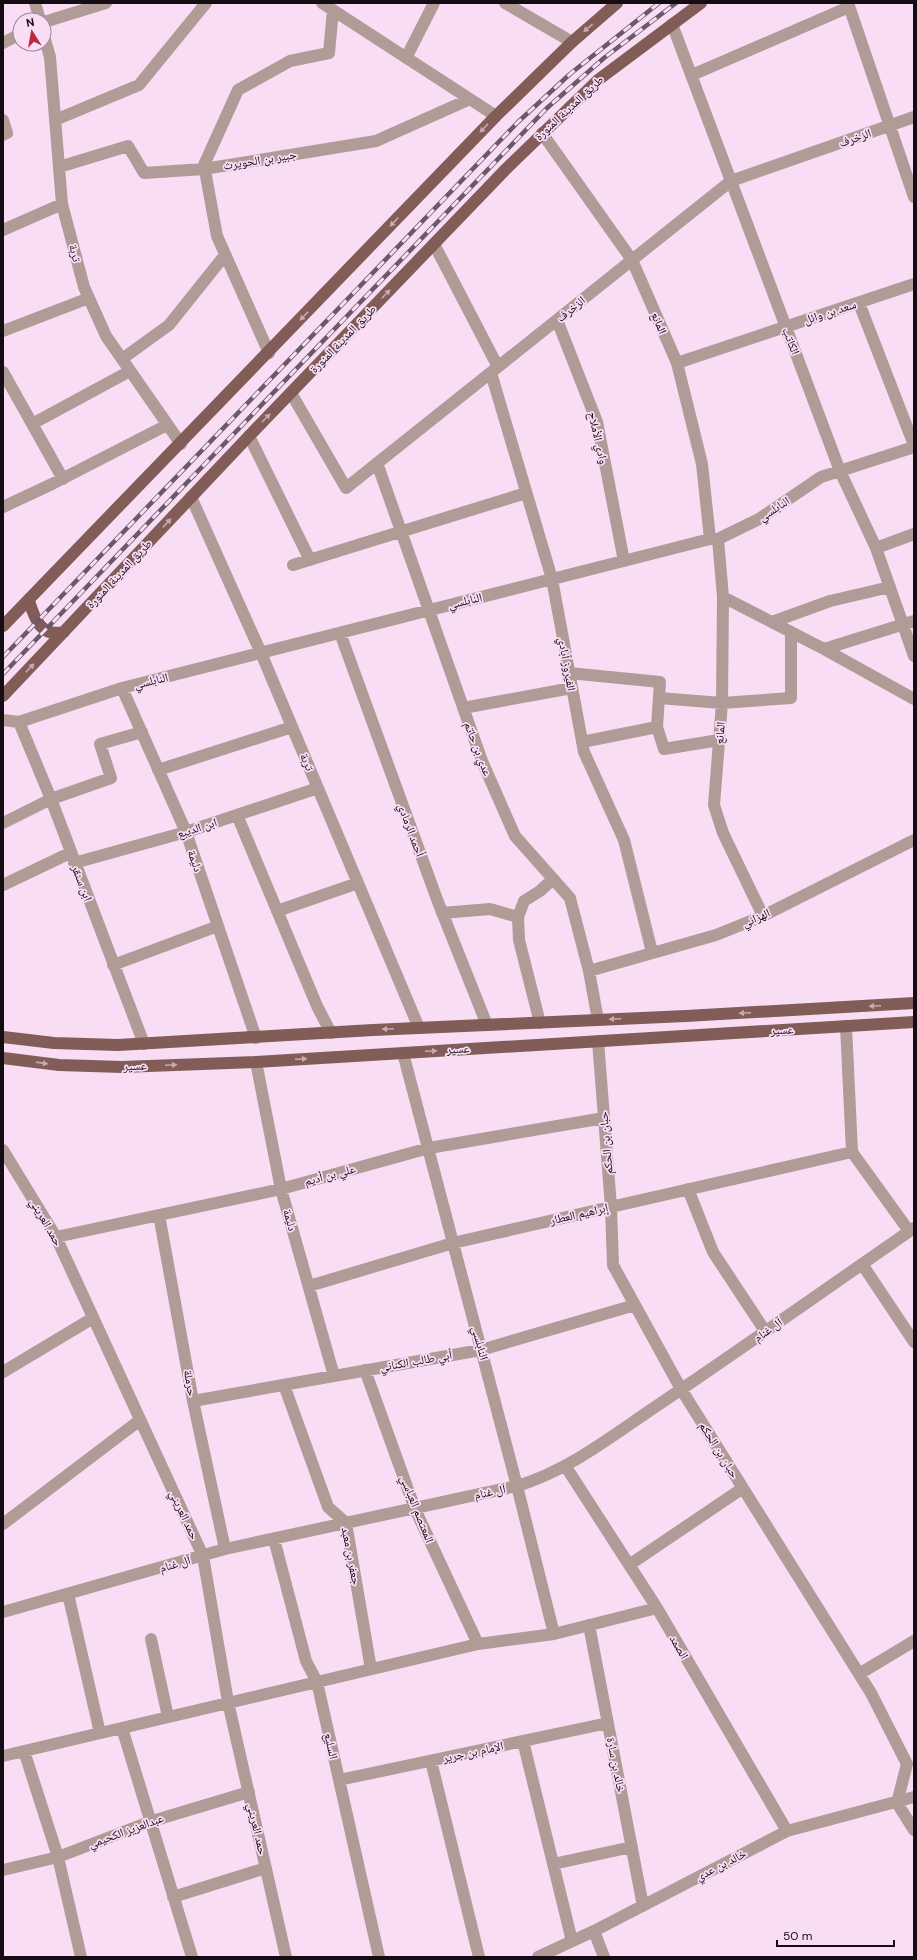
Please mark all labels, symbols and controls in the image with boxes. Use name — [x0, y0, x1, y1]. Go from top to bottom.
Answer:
north arrow — [12, 12, 52, 52]
text: N — [25, 15, 35, 30]
one-way arrow — [583, 24, 593, 33]
street label: طريق المدينة المنورة — [531, 72, 607, 144]
one-way arrow — [479, 123, 489, 133]
street label: الزخرف — [837, 125, 873, 151]
street label: جبير بن الحويرث — [222, 146, 298, 174]
one-way arrow — [389, 217, 399, 227]
street label: تربة — [65, 242, 85, 264]
one-way arrow — [381, 289, 391, 299]
street label: الزخرف — [553, 292, 589, 326]
street label: سعد بن وائل — [802, 296, 858, 328]
street label: طريق المدينة المنورة — [306, 301, 380, 377]
street label: المانع — [647, 310, 671, 337]
one-way arrow — [299, 311, 309, 321]
street label: الكاتب — [779, 325, 804, 357]
street label: وادي الأملاح — [582, 410, 612, 466]
one-way arrow — [261, 413, 271, 423]
street label: النابلسي — [755, 493, 794, 527]
one-way arrow — [163, 517, 172, 528]
street label: طريق المدينة المنورة — [83, 536, 155, 612]
street label: النابلسي — [446, 589, 484, 615]
street label: الفيروز آبادي — [552, 636, 580, 693]
one-way arrow — [25, 663, 35, 673]
street label: النابلسي — [132, 669, 170, 695]
street label: عدي بن حاتم — [458, 720, 496, 779]
street label: المانع — [711, 721, 729, 745]
street label: تربة — [296, 751, 318, 774]
street label: أحمد الرمادي — [392, 801, 428, 860]
street label: ابن الديبع — [175, 814, 219, 842]
street label: دليمة — [184, 848, 206, 874]
street label: ابن سنقر — [67, 862, 96, 903]
street label: الهزاني — [739, 905, 774, 933]
one-way arrow — [869, 1002, 881, 1009]
one-way arrow — [739, 1009, 751, 1016]
one-way arrow — [609, 1016, 621, 1023]
street label: عسير — [769, 1021, 794, 1039]
one-way arrow — [382, 1026, 394, 1033]
street label: عسير — [445, 1040, 470, 1058]
one-way arrow — [425, 1048, 438, 1054]
one-way arrow — [295, 1055, 307, 1062]
street label: عسير — [122, 1058, 147, 1074]
one-way arrow — [36, 1060, 48, 1066]
one-way arrow — [165, 1062, 178, 1068]
street label: حبان بن الحكم — [595, 1110, 617, 1175]
street label: علي بن أديم — [303, 1161, 358, 1191]
street label: حمد العريني — [24, 1195, 66, 1250]
street label: إبراهيم العطار — [547, 1199, 610, 1229]
street label: دليمة — [279, 1207, 301, 1233]
street label: آل غنام — [750, 1314, 786, 1346]
street label: النابلسي — [466, 1324, 492, 1362]
street label: أبي طالب الكناني — [379, 1347, 454, 1377]
street label: حرملة — [180, 1369, 200, 1398]
street label: حبان بن الحكم — [695, 1419, 743, 1481]
street label: المعتصم العباسي — [394, 1473, 438, 1546]
street label: آل غنام — [473, 1481, 508, 1503]
street label: حمد العريني — [164, 1488, 203, 1543]
street label: جعفر بن معبد — [338, 1526, 364, 1587]
street label: آل غنام — [158, 1552, 193, 1576]
street label: الصمد — [666, 1632, 692, 1662]
street label: السليع — [320, 1731, 342, 1761]
street label: خالد بن سارة — [603, 1736, 629, 1794]
street label: الإمام بن جرير — [440, 1738, 505, 1766]
street label: حمد العريني — [241, 1802, 271, 1857]
street label: عبدالعزيز الكحيمي — [86, 1810, 167, 1854]
street label: خالد بن عدي — [693, 1845, 750, 1886]
scale bar — [777, 1922, 894, 1948]
text: 50 m — [783, 1928, 812, 1944]

